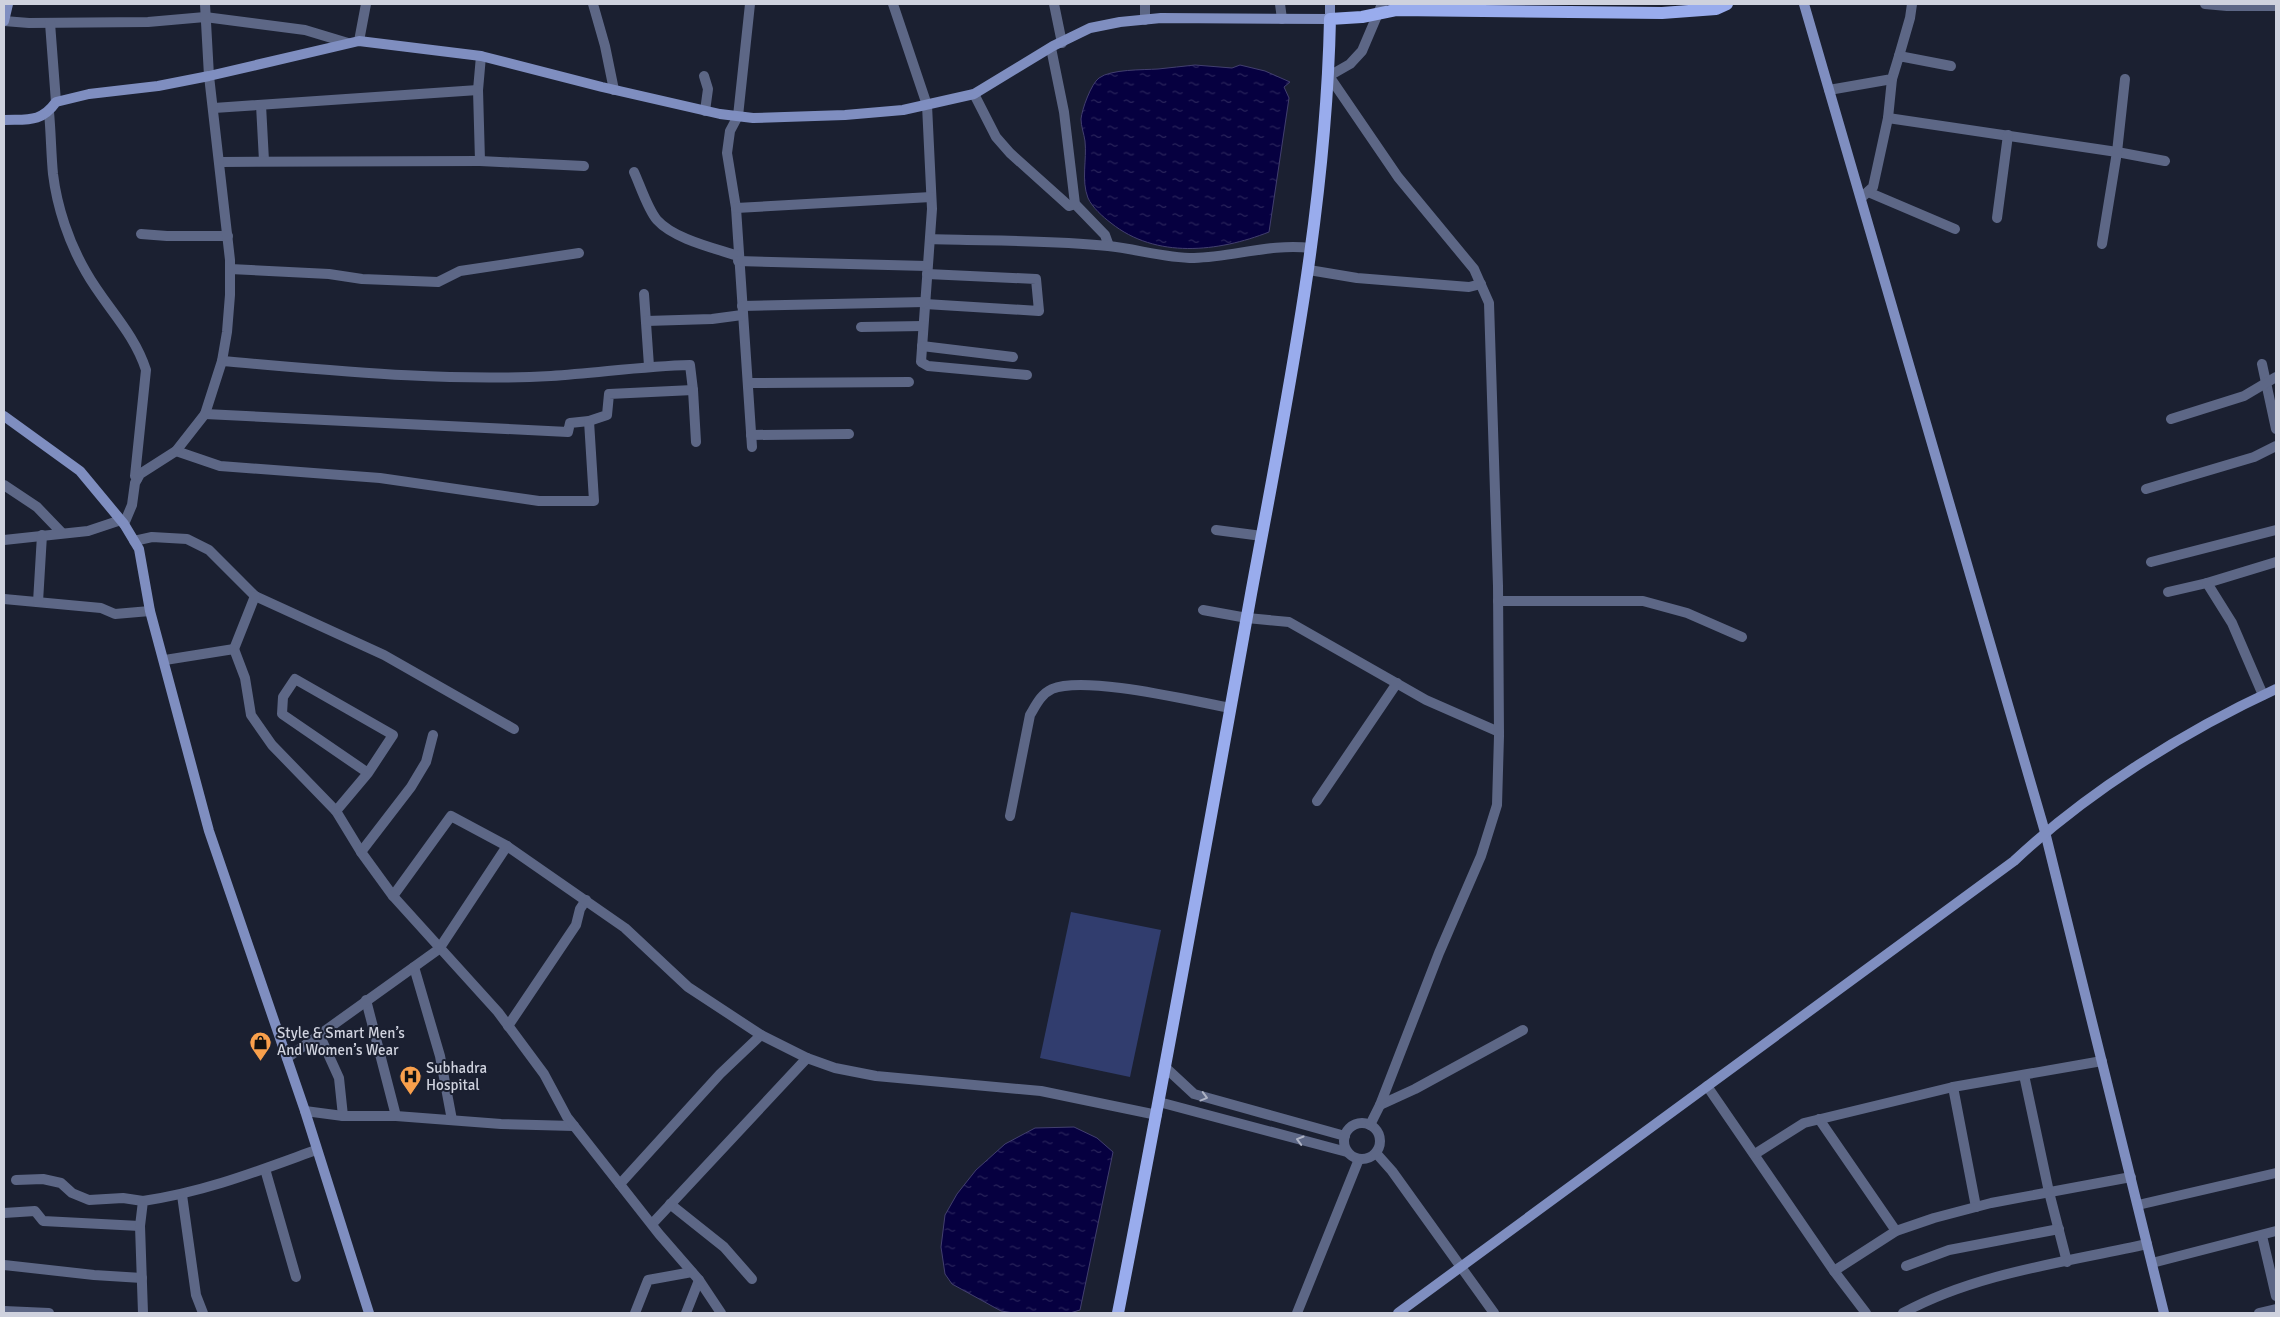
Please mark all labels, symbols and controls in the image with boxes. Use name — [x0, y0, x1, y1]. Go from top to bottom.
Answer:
place label: Style & Smart Men’s And Women’s Wear — [277, 1024, 405, 1059]
shop icon: Style & Smart Men’s And Women’s Wear — [249, 1030, 273, 1061]
place label: Subhadra Hospital — [426, 1059, 487, 1094]
hospital icon: Subhadra Hospital — [398, 1065, 422, 1096]
one-way arrow — [1200, 1091, 1208, 1102]
one-way arrow — [1296, 1135, 1304, 1145]

